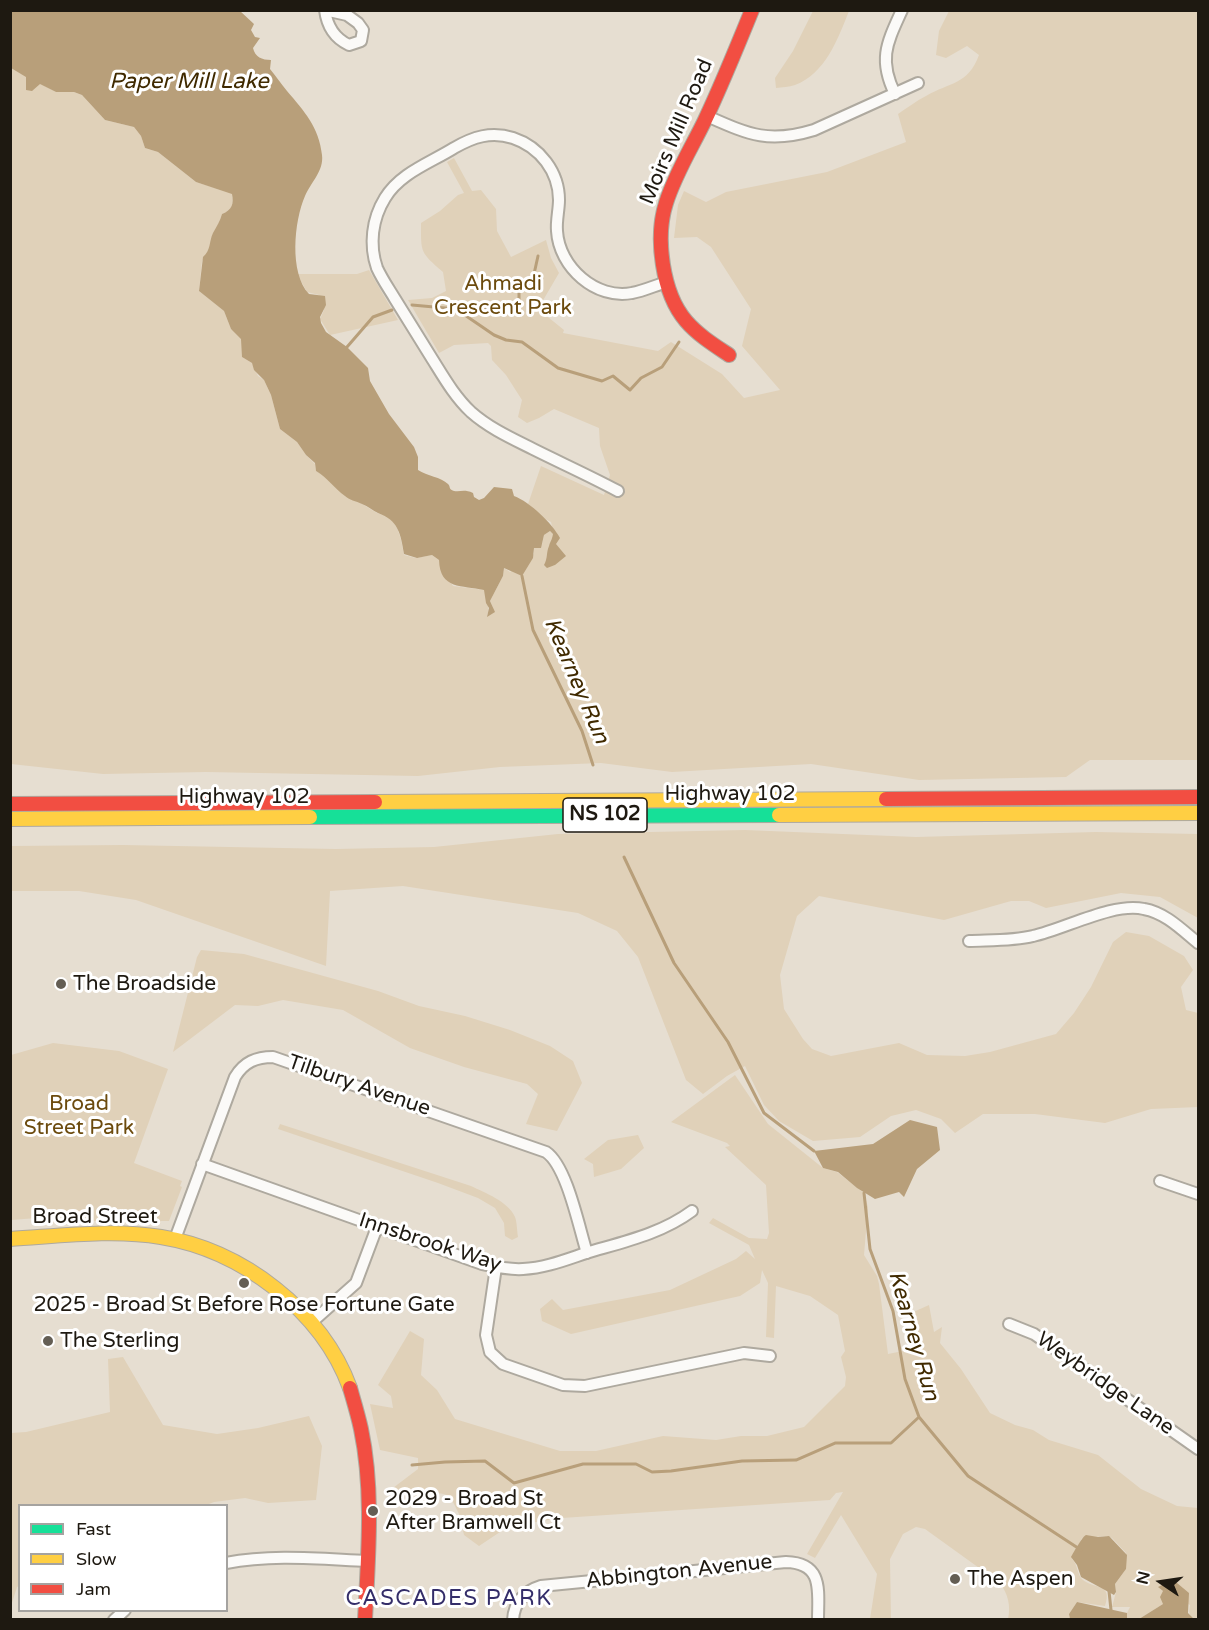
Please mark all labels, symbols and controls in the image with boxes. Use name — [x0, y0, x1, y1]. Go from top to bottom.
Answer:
street label: Moirs Mill Road — [635, 55, 719, 209]
water label: Paper Mill Lake — [109, 69, 269, 95]
park label: Ahmadi Crescent Park — [434, 271, 572, 321]
water label: Kearney Run — [538, 614, 614, 748]
street label: Highway 102 — [664, 781, 796, 807]
street label: Highway 102 — [178, 784, 310, 810]
road number: NS 102 — [563, 798, 647, 832]
place label: The Broadside — [73, 971, 216, 997]
marker: The Broadside — [54, 977, 68, 991]
street label: Tilbury Avenue — [284, 1050, 434, 1122]
park label: Broad Street Park — [24, 1091, 134, 1141]
street label: Broad Street — [32, 1204, 158, 1230]
street label: Innsbrook Way — [356, 1208, 504, 1278]
water label: Kearney Run — [882, 1268, 944, 1404]
marker: 2025 - Broad St Before Rose Fortune Gate — [237, 1276, 251, 1290]
place label: 2025 - Broad St Before Rose Fortune Gate — [33, 1292, 455, 1318]
street label: Weybridge Lane — [1031, 1327, 1179, 1441]
place label: The Sterling — [60, 1328, 180, 1354]
marker: The Sterling — [41, 1334, 55, 1348]
place label: 2029 - Broad St After Bramwell Ct — [385, 1486, 561, 1536]
legend — [18, 1504, 228, 1612]
marker: 2029 - Broad St After Bramwell Ct — [366, 1504, 380, 1518]
text: Fast — [76, 1518, 111, 1540]
text: Slow — [76, 1548, 117, 1570]
street label: Abbington Avenue — [585, 1550, 773, 1594]
north arrow — [1131, 1552, 1191, 1612]
place label: The Aspen — [967, 1566, 1073, 1592]
text: N — [1132, 1569, 1155, 1586]
marker: The Aspen — [948, 1572, 962, 1586]
text: Jam — [76, 1578, 111, 1600]
district label: CASCADES PARK — [346, 1586, 552, 1612]

